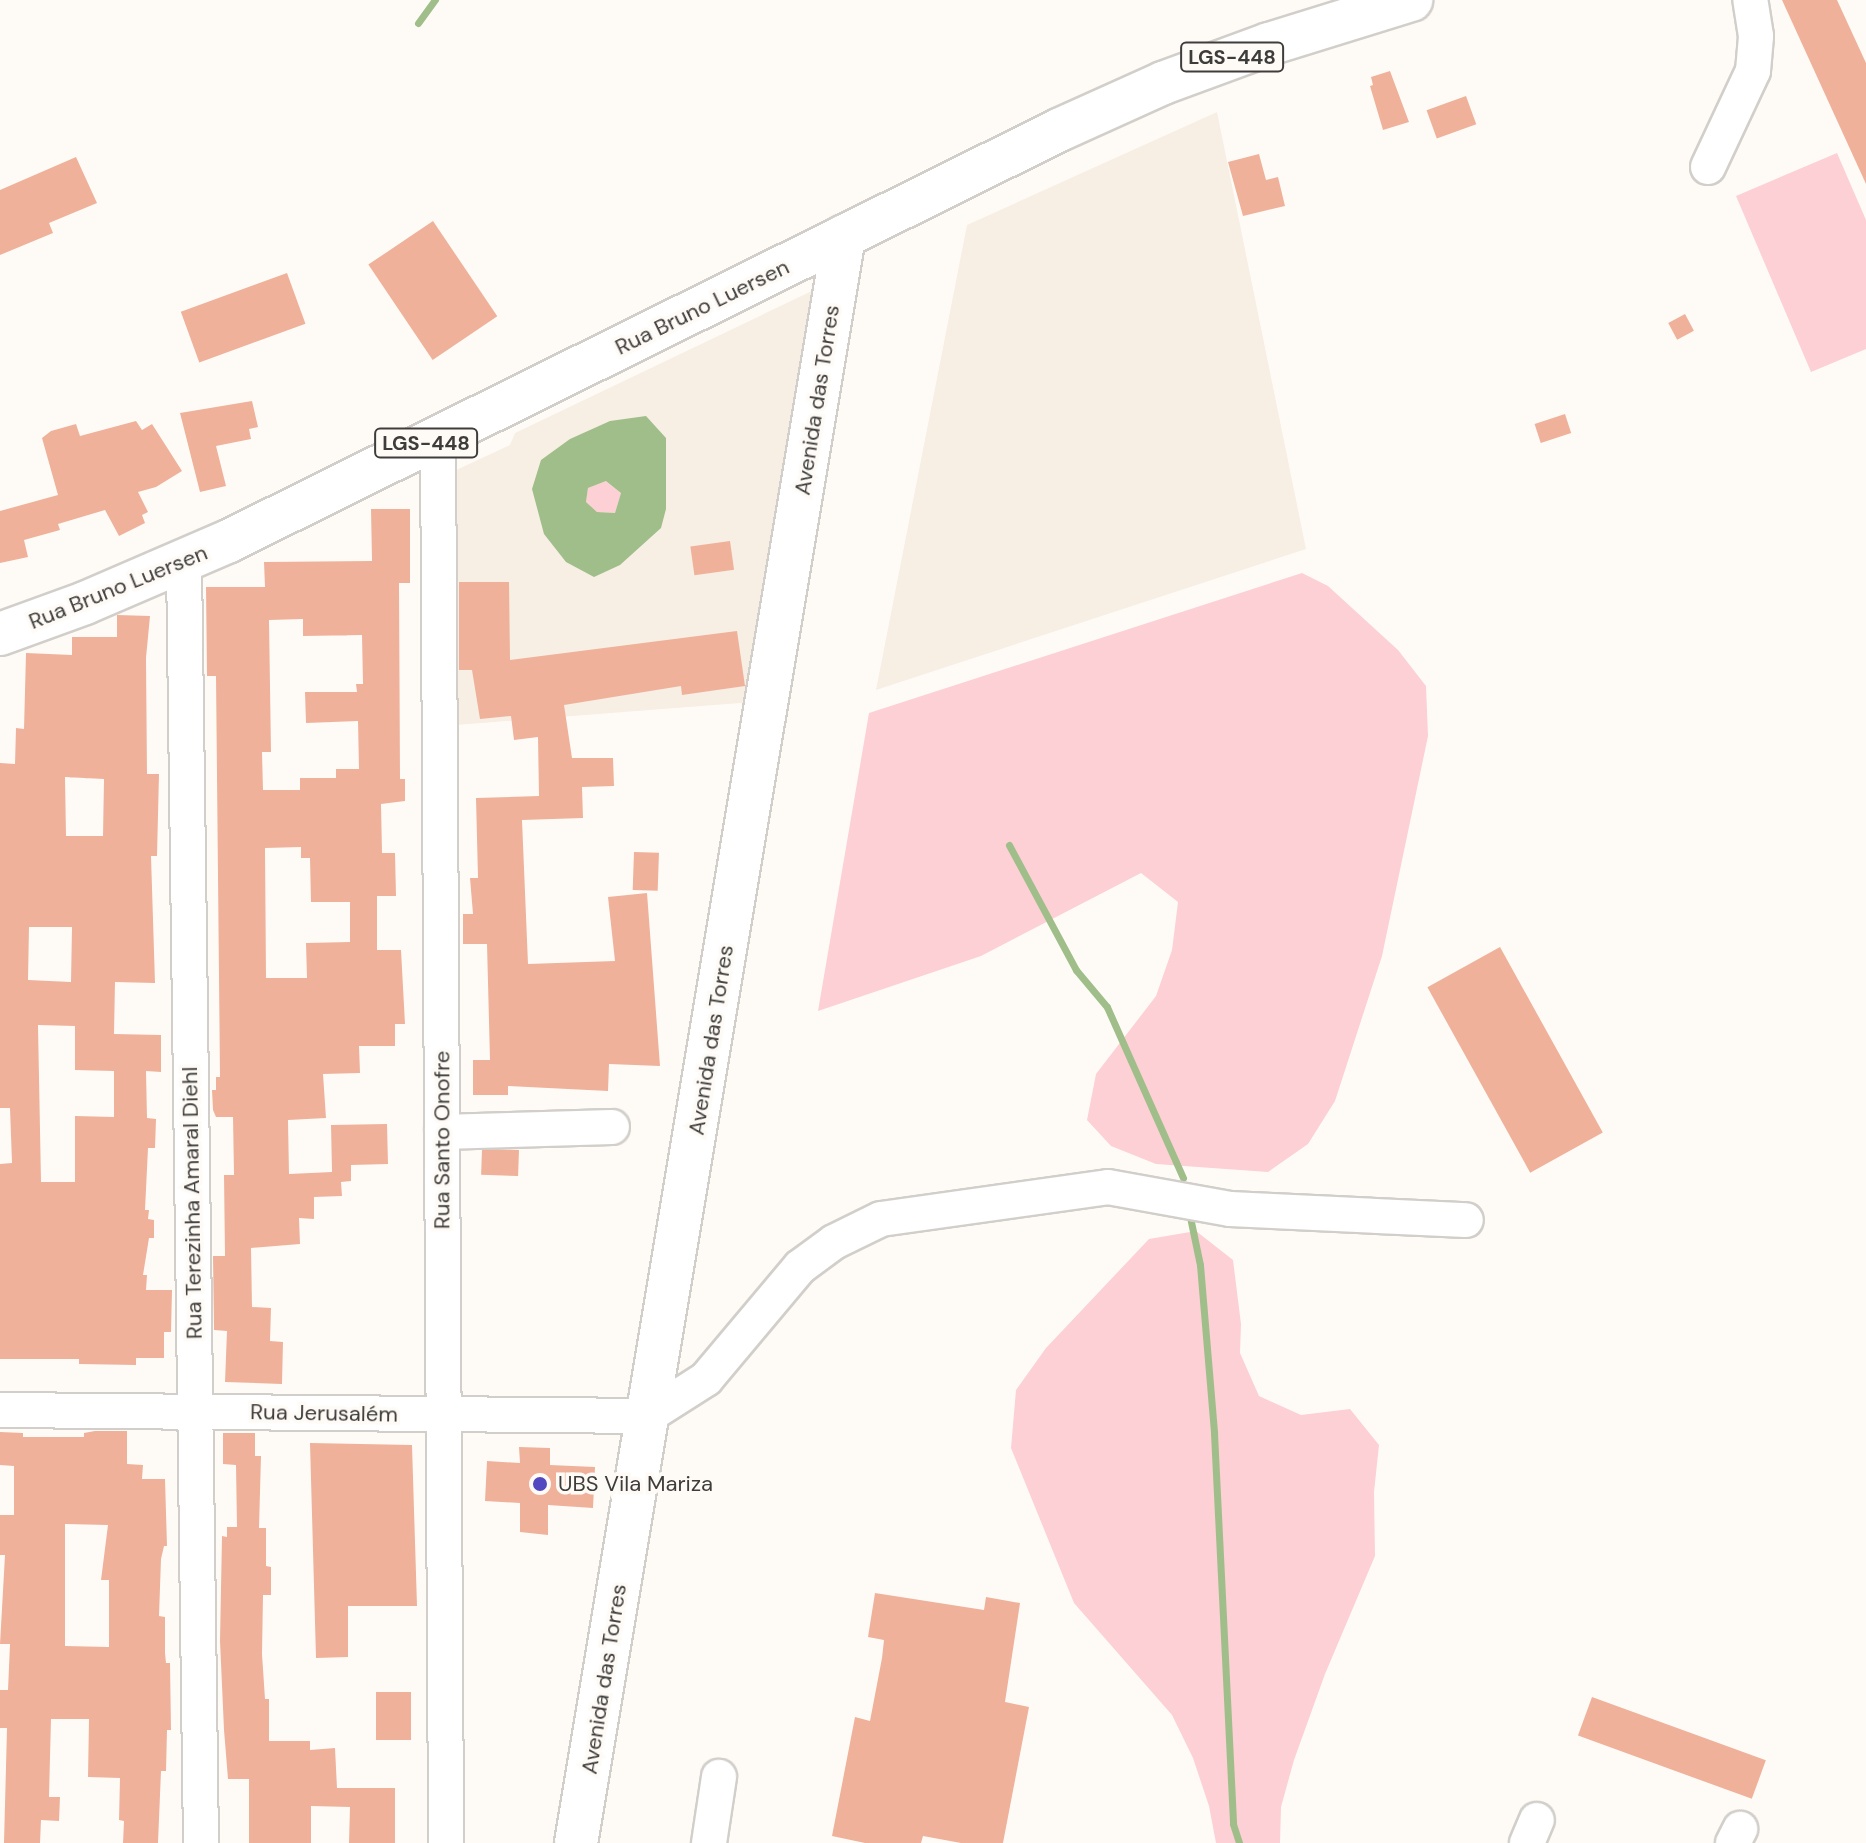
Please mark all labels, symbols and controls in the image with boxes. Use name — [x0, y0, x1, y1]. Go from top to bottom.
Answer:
road number: LGS-448 — [1180, 41, 1284, 73]
street label: Rua Bruno Luersen — [611, 253, 793, 361]
street label: Avenida das Torres — [789, 303, 845, 497]
road number: LGS-448 — [374, 427, 478, 459]
street label: Rua Bruno Luersen — [25, 539, 211, 635]
street label: Avenida das Torres — [683, 943, 739, 1137]
street label: Rua Santo Onofre — [429, 1051, 455, 1229]
street label: Rua Terezinha Amaral Diehl — [176, 1067, 208, 1339]
street label: Rua Jerusalém — [250, 1399, 398, 1427]
place label: UBS Vila Mariza — [558, 1471, 713, 1497]
marker: UBS Vila Mariza — [529, 1473, 551, 1495]
street label: Avenida das Torres — [576, 1582, 632, 1776]

